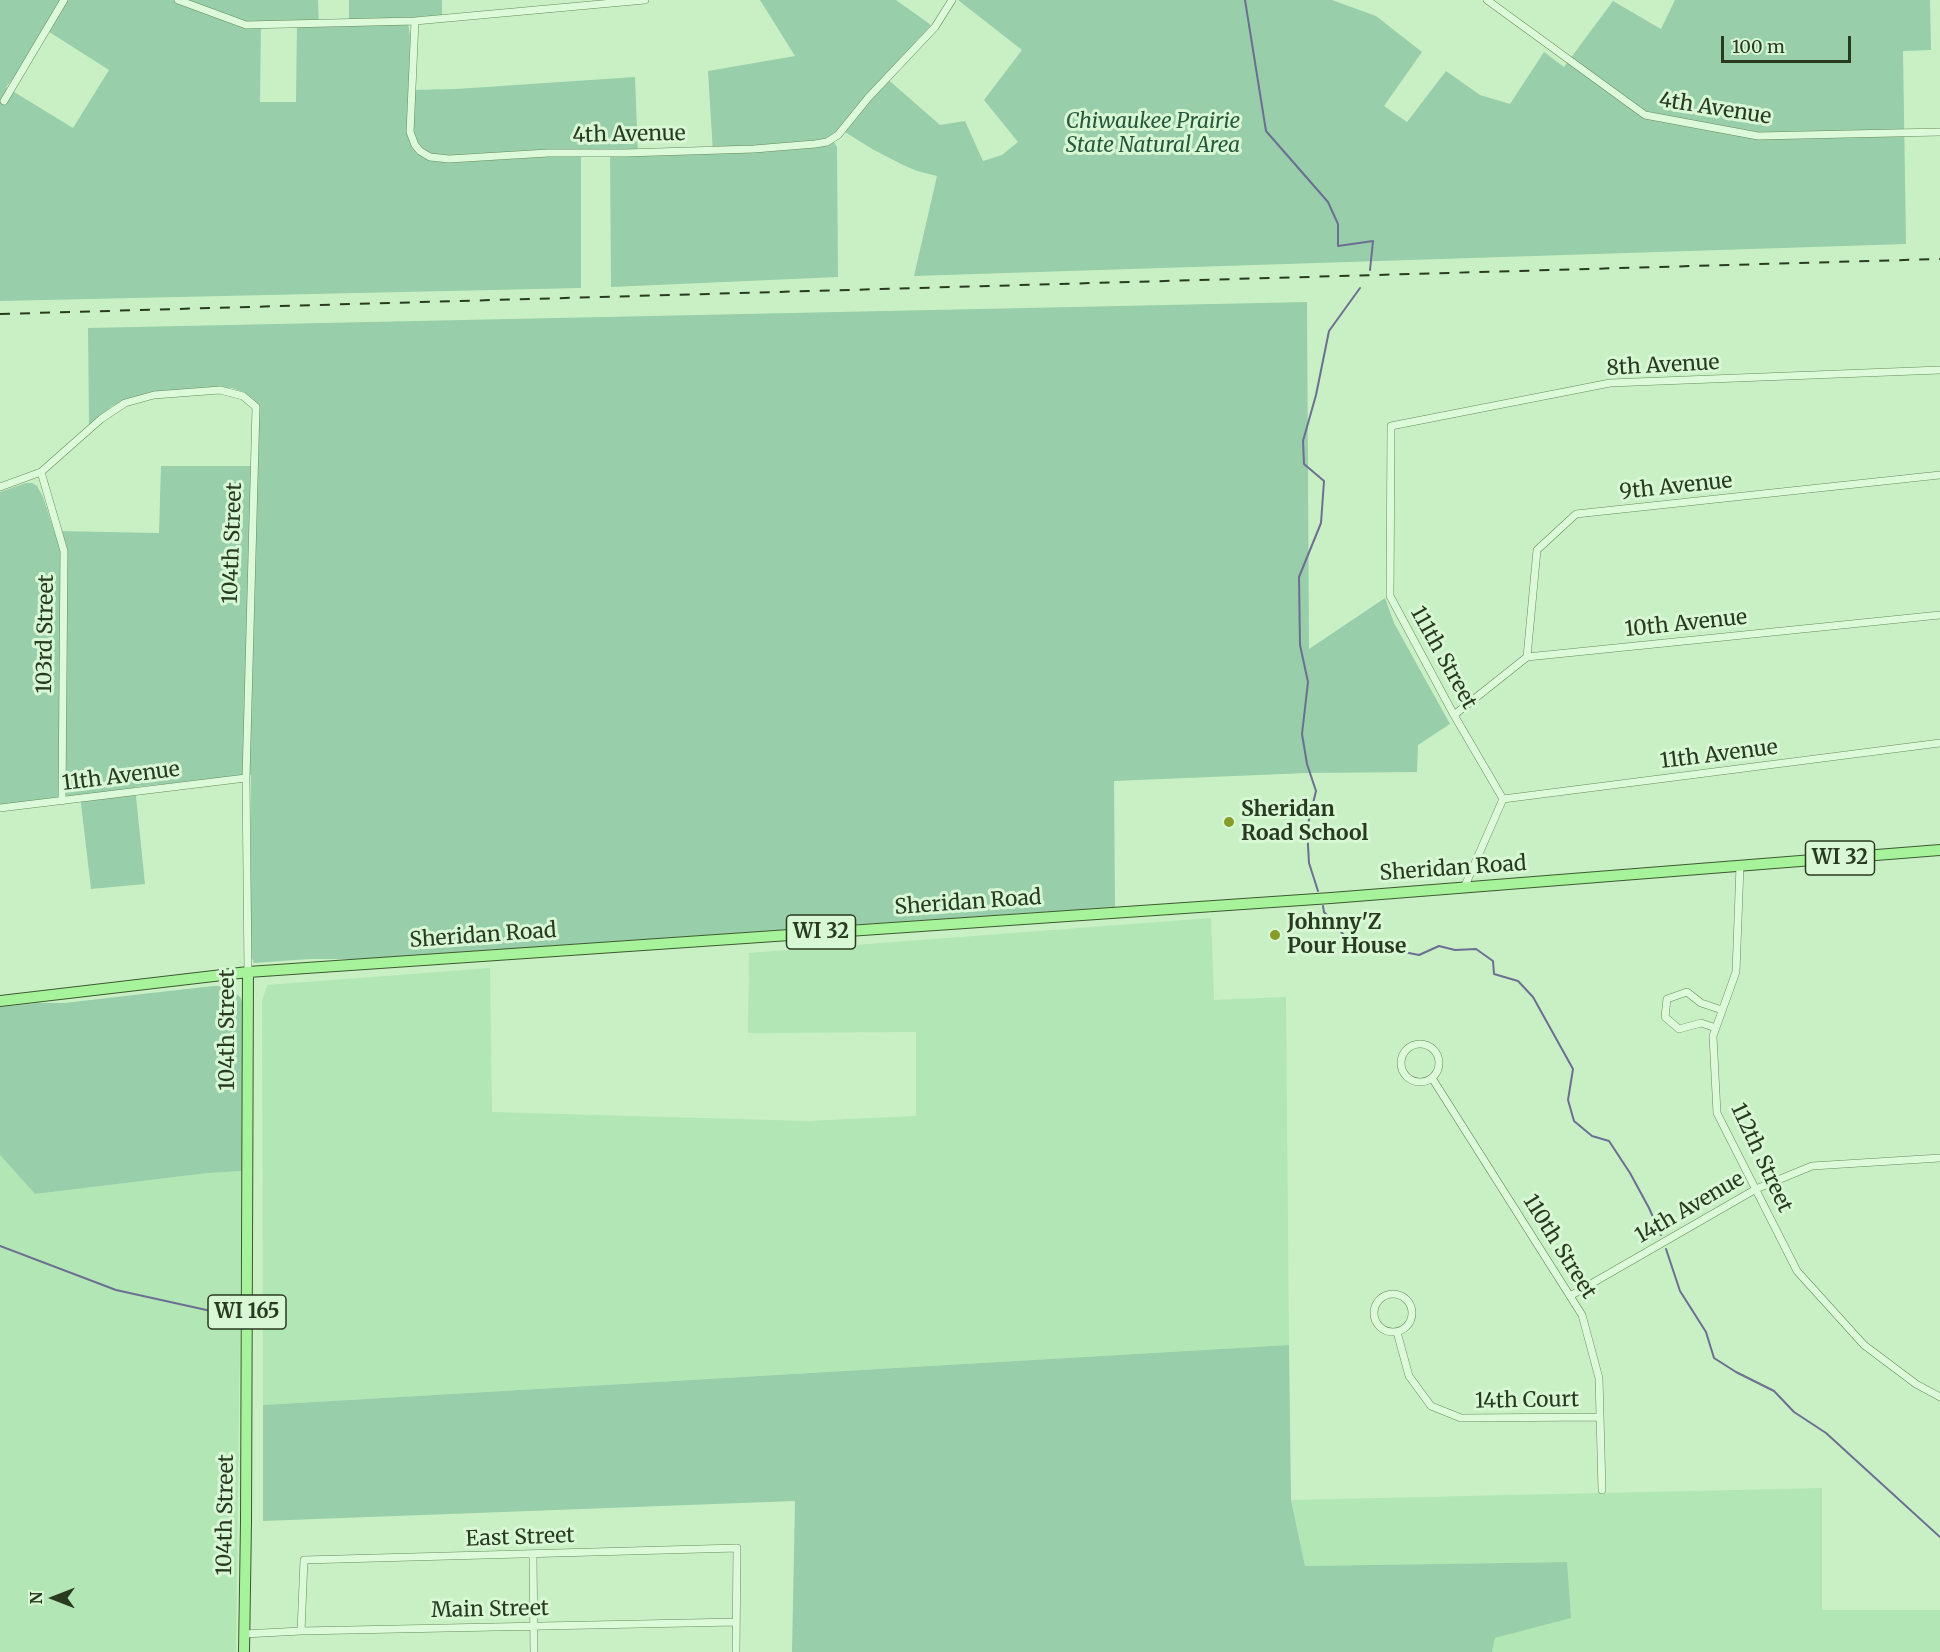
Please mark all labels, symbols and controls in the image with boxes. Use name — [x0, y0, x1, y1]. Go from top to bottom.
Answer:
scale bar — [1724, 24, 1854, 62]
text: 100 m — [1732, 35, 1785, 58]
street label: 4th Avenue — [1657, 88, 1773, 130]
park label: Chiwaukee Prairie State Natural Area — [1066, 109, 1240, 159]
street label: 4th Avenue — [572, 121, 686, 149]
street label: 8th Avenue — [1606, 350, 1720, 382]
street label: 9th Avenue — [1618, 469, 1734, 505]
street label: 104th Street — [218, 482, 248, 604]
street label: 103rd Street — [32, 574, 60, 694]
street label: 111th Street — [1404, 602, 1482, 714]
street label: 10th Avenue — [1624, 605, 1748, 643]
street label: 11th Avenue — [1659, 735, 1779, 775]
street label: 11th Avenue — [61, 757, 181, 797]
place label: Sheridan Road School — [1241, 797, 1368, 847]
marker: Sheridan Road School — [1222, 815, 1236, 829]
road number: WI 32 — [1806, 841, 1874, 875]
street label: Sheridan Road — [1379, 851, 1527, 887]
street label: Sheridan Road — [894, 885, 1042, 921]
place label: Johnny'Z Pour House — [1287, 910, 1406, 960]
road number: WI 32 — [786, 915, 856, 949]
street label: Sheridan Road — [409, 918, 557, 954]
marker: Johnny'Z Pour House — [1268, 928, 1282, 942]
street label: 104th Street — [215, 969, 241, 1091]
street label: 112th Street — [1725, 1100, 1797, 1216]
street label: 14th Avenue — [1631, 1167, 1749, 1249]
street label: 110th Street — [1517, 1190, 1601, 1304]
road number: WI 165 — [208, 1295, 286, 1329]
street label: 14th Court — [1475, 1387, 1579, 1415]
street label: 104th Street — [212, 1454, 240, 1576]
street label: East Street — [465, 1524, 575, 1552]
north arrow — [24, 1568, 84, 1628]
text: N — [26, 1592, 46, 1604]
street label: Main Street — [431, 1596, 549, 1624]

